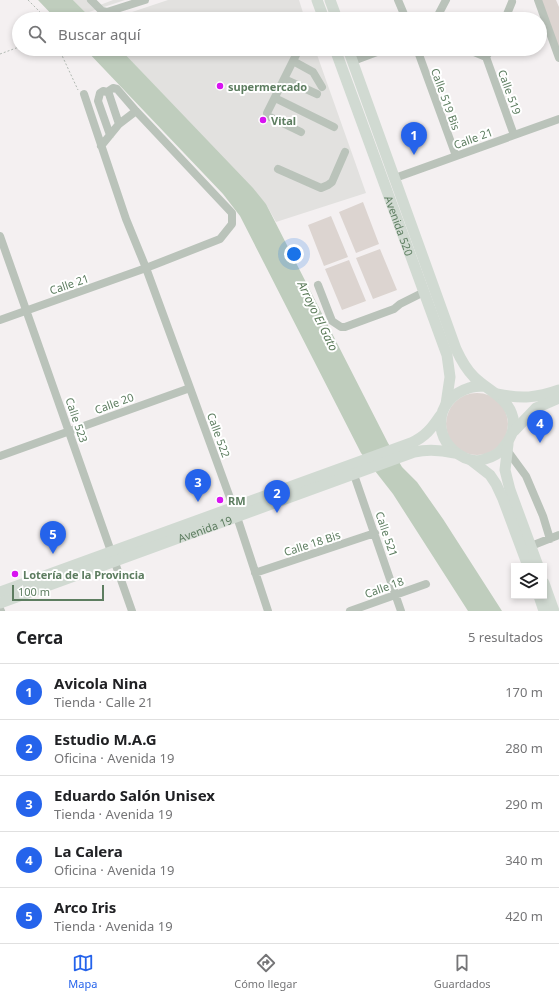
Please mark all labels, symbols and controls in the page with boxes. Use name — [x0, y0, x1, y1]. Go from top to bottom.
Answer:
search box — [12, 12, 547, 56]
icon: search — [26, 23, 48, 45]
text: Buscar aquí — [58, 24, 141, 44]
street label: Calle 519 Bis — [428, 66, 464, 132]
street label: Calle 519 — [495, 67, 525, 117]
place label: supermercado — [228, 79, 307, 94]
marker: supermercado — [215, 81, 225, 91]
place label: Vital — [271, 113, 296, 128]
marker: Vital — [258, 115, 268, 125]
pin: 1 — [401, 122, 427, 155]
street label: Calle 21 — [451, 124, 495, 152]
street label: Avenida 520 — [382, 193, 418, 258]
your location — [284, 244, 304, 264]
street label: Calle 21 — [47, 270, 91, 298]
water label: Arroyo El Gato — [293, 277, 342, 354]
street label: Calle 20 — [92, 389, 136, 417]
street label: Calle 523 — [62, 395, 92, 445]
street label: Calle 522 — [204, 410, 234, 460]
pin: 4 — [527, 410, 553, 443]
pin: 3 — [185, 469, 211, 502]
pin: 2 — [264, 480, 290, 513]
place label: RM — [228, 493, 246, 508]
marker: RM — [215, 495, 225, 505]
street label: Calle 521 — [372, 509, 402, 559]
street label: Avenida 19 — [176, 512, 234, 545]
pin: 5 — [40, 521, 66, 554]
street label: Calle 18 Bis — [282, 527, 342, 559]
map controls — [511, 563, 547, 599]
button: layers — [511, 563, 547, 599]
place label: Lotería de la Provincia — [23, 567, 145, 582]
marker: Lotería de la Provincia — [10, 569, 20, 579]
street label: Calle 18 — [362, 573, 406, 601]
scale bar — [12, 583, 104, 602]
text: 100 m — [18, 584, 50, 599]
text: Cerca — [16, 626, 63, 649]
text: 5 resultados — [468, 628, 543, 646]
text: Avicola Nina — [54, 673, 147, 693]
text: 1 — [25, 683, 33, 701]
text: 170 m — [505, 683, 543, 701]
text: Tienda · Calle 21 — [54, 693, 153, 711]
text: Estudio M.A.G — [54, 729, 157, 749]
text: 2 — [25, 739, 33, 757]
text: 280 m — [505, 739, 543, 757]
text: Oficina · Avenida 19 — [54, 749, 174, 767]
text: Eduardo Salón Unisex — [54, 785, 215, 805]
text: 3 — [25, 795, 33, 813]
text: 290 m — [505, 795, 543, 813]
text: Tienda · Avenida 19 — [54, 805, 173, 823]
text: La Calera — [54, 841, 123, 861]
text: 4 — [25, 851, 33, 869]
text: 340 m — [505, 851, 543, 869]
text: Oficina · Avenida 19 — [54, 861, 174, 879]
text: Arco Iris — [54, 897, 116, 917]
text: 5 — [25, 907, 33, 925]
text: 420 m — [505, 907, 543, 925]
text: Tienda · Avenida 19 — [54, 917, 173, 935]
tab: Mapa — [68, 952, 97, 991]
tab: Cómo llegar — [234, 952, 297, 991]
tab: Guardados — [434, 952, 491, 991]

